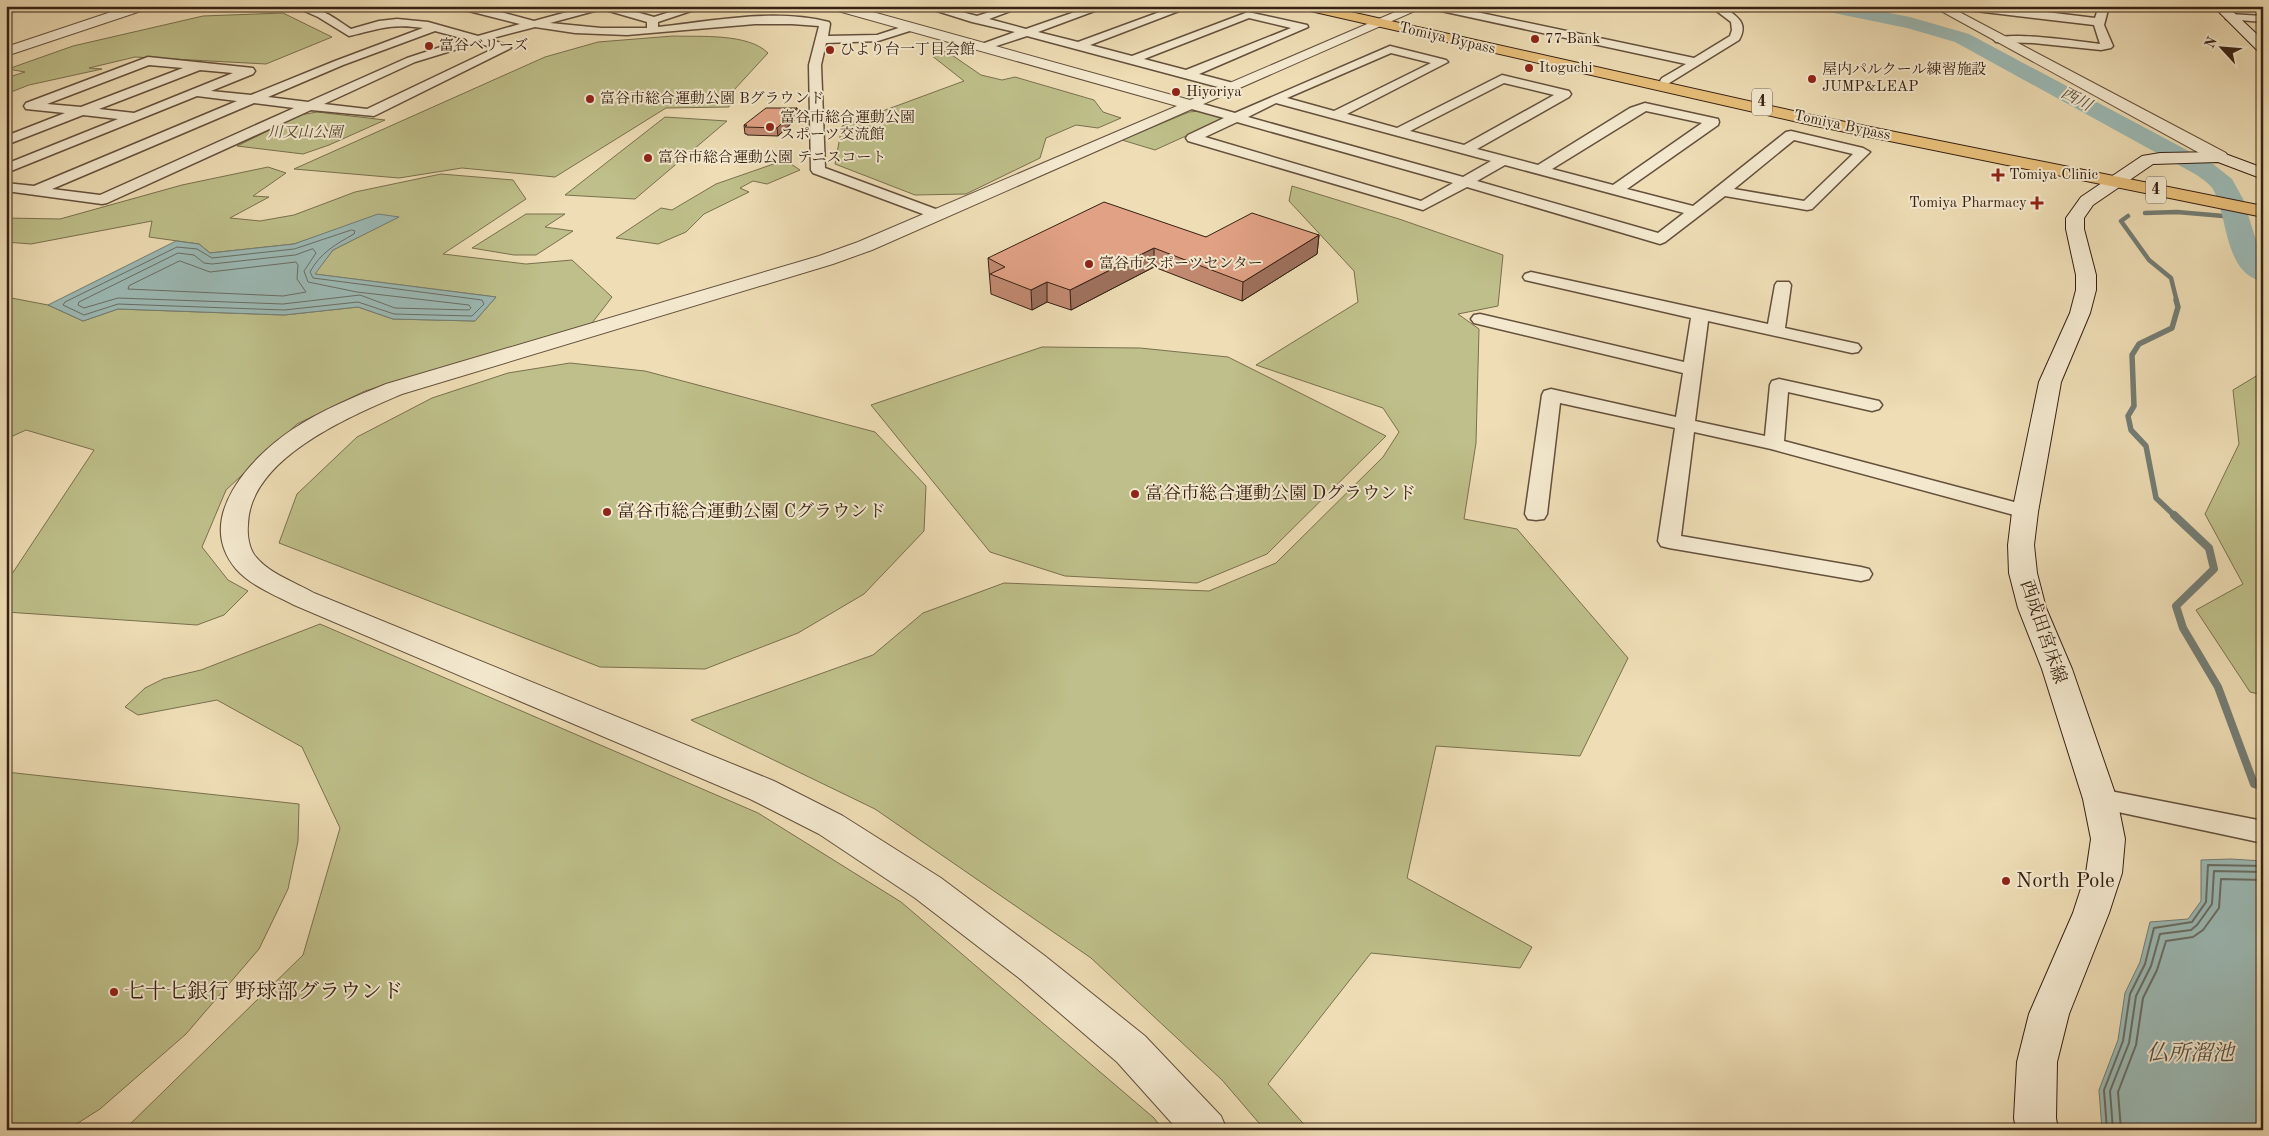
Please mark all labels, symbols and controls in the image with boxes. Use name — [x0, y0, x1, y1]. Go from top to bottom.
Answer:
street label: Tomiya Bypass — [1397, 21, 1497, 57]
north arrow — [2196, 22, 2246, 72]
place label: 77 Bank — [1545, 32, 1600, 47]
marker: 77 Bank — [1529, 33, 1541, 45]
text: N — [2203, 35, 2220, 51]
place label: 富谷ベリーズ — [439, 37, 528, 54]
marker: 富谷ベリーズ — [423, 40, 435, 52]
place label: ひより台一丁目会館 — [840, 41, 975, 58]
marker: ひより台一丁目会館 — [824, 44, 836, 56]
place label: Itoguchi — [1539, 61, 1592, 76]
place label: 屋内パルクール練習施設 JUMP&LEAP — [1822, 61, 1986, 95]
marker: Itoguchi — [1523, 62, 1535, 74]
marker: 屋内パルクール練習施設 JUMP&LEAP — [1806, 73, 1818, 85]
water label: 西川 — [2058, 84, 2097, 116]
place label: Hiyoriya — [1186, 85, 1242, 100]
marker: Hiyoriya — [1170, 86, 1182, 98]
road number: 4 — [1752, 88, 1772, 115]
place label: 富谷市総合運動公園 Bグラウンド — [600, 90, 825, 107]
marker: 富谷市総合運動公園 Bグラウンド — [584, 93, 596, 105]
street label: Tomiya Bypass — [1792, 108, 1892, 144]
place label: 富谷市総合運動公園 スポーツ交流館 — [780, 109, 915, 143]
marker: 富谷市総合運動公園 スポーツ交流館 — [764, 121, 776, 133]
park label: 川又山公園 — [267, 124, 345, 141]
place label: 富谷市総合運動公園 テニスコート — [658, 149, 887, 166]
marker: 富谷市総合運動公園 テニスコート — [642, 152, 654, 164]
marker: Tomiya Clinic — [1991, 168, 2005, 182]
place label: Tomiya Clinic — [2009, 168, 2098, 183]
road number: 4 — [2146, 176, 2166, 204]
place label: Tomiya Pharmacy — [1909, 196, 2027, 211]
marker: Tomiya Pharmacy — [2031, 197, 2043, 209]
place label: 富谷市スポーツセンター — [1099, 255, 1263, 272]
marker: 富谷市スポーツセンター — [1083, 258, 1095, 270]
place label: 富谷市総合運動公園 Dグラウンド — [1145, 483, 1416, 503]
marker: 富谷市総合運動公園 Dグラウンド — [1129, 488, 1141, 500]
place label: 富谷市総合運動公園 Cグラウンド — [617, 501, 886, 521]
marker: 富谷市総合運動公園 Cグラウンド — [601, 506, 613, 518]
street label: 西成田宮床線 — [2017, 577, 2071, 686]
place label: North Pole — [2016, 871, 2115, 892]
marker: North Pole — [2000, 875, 2012, 887]
place label: 七十七銀行 野球部グラウンド — [124, 980, 403, 1003]
marker: 七十七銀行 野球部グラウンド — [108, 986, 120, 998]
water label: 仏所溜池 — [2146, 1041, 2237, 1065]

